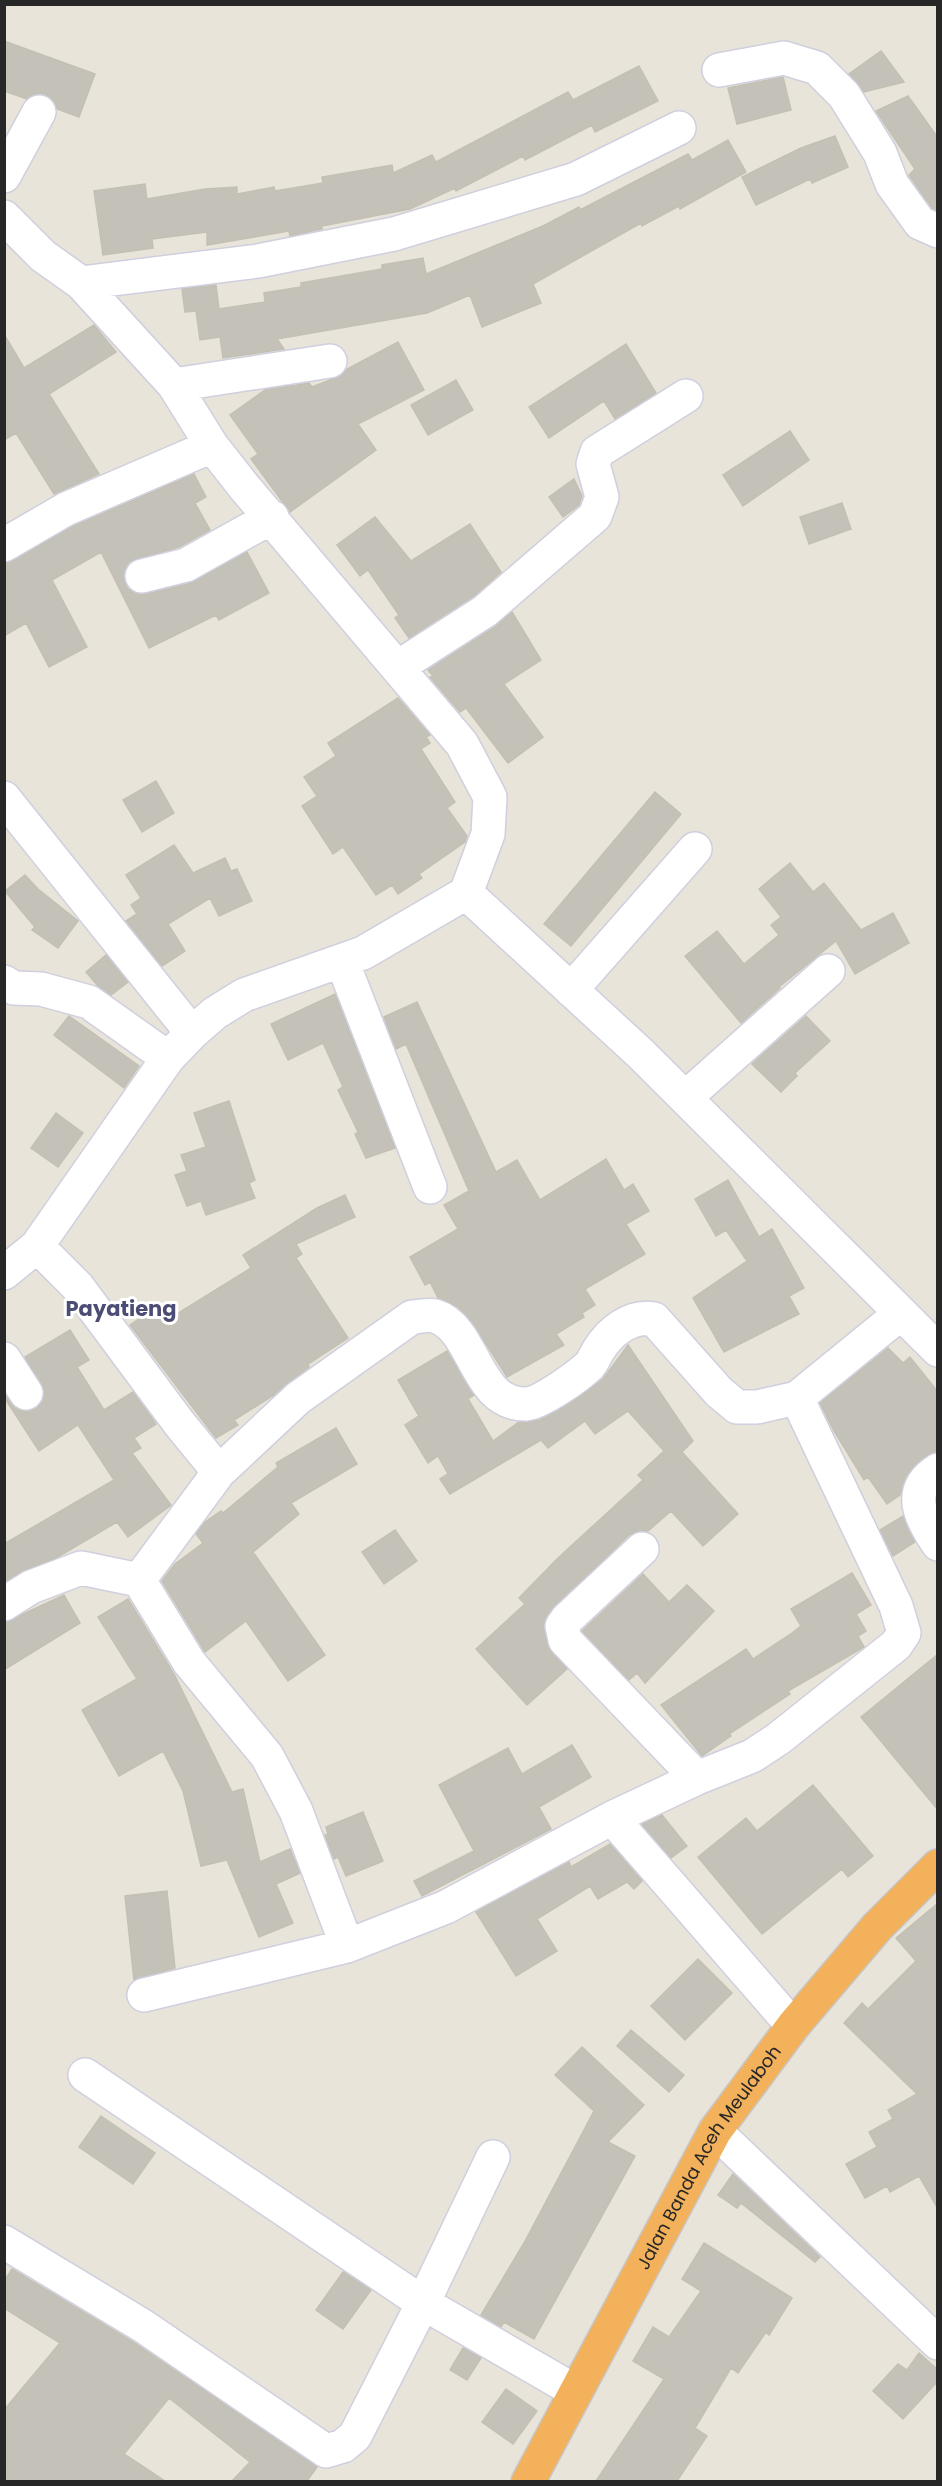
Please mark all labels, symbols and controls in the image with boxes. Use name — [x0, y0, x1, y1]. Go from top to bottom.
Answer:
district label: Payatieng — [66, 1294, 176, 1323]
street label: Jalan Banda Aceh Meulaboh — [630, 2040, 787, 2274]

